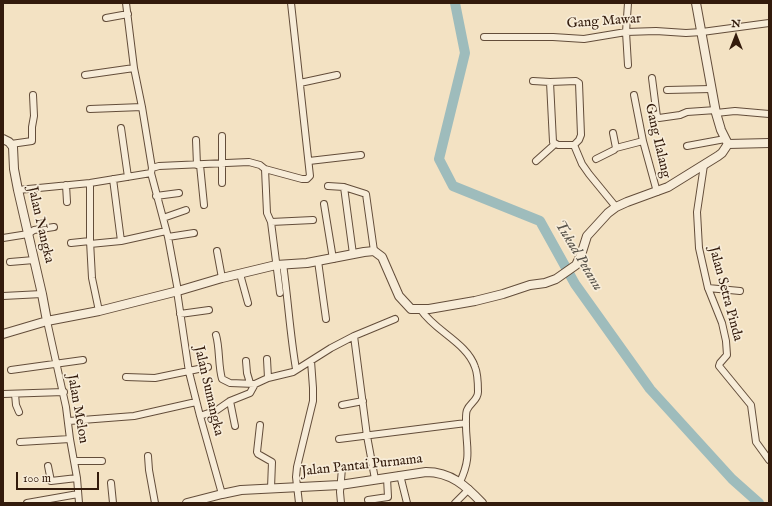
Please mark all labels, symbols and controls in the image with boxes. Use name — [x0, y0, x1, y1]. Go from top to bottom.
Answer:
street label: Gang Mawar — [566, 11, 642, 33]
north arrow — [716, 16, 756, 56]
text: N — [731, 17, 741, 31]
street label: Gang Ilalang — [640, 102, 674, 180]
street label: Jalan Nangka — [23, 185, 57, 265]
water label: Tukad Petanu — [550, 218, 606, 294]
street label: Jalan Setra Pinda — [704, 245, 746, 343]
street label: Jalan Sumangka — [190, 344, 226, 438]
street label: Jalan Melon — [63, 373, 91, 445]
street label: Jalan Pantai Purnama — [301, 451, 423, 481]
scale bar — [18, 464, 101, 490]
text: 100 m — [23, 471, 51, 486]

